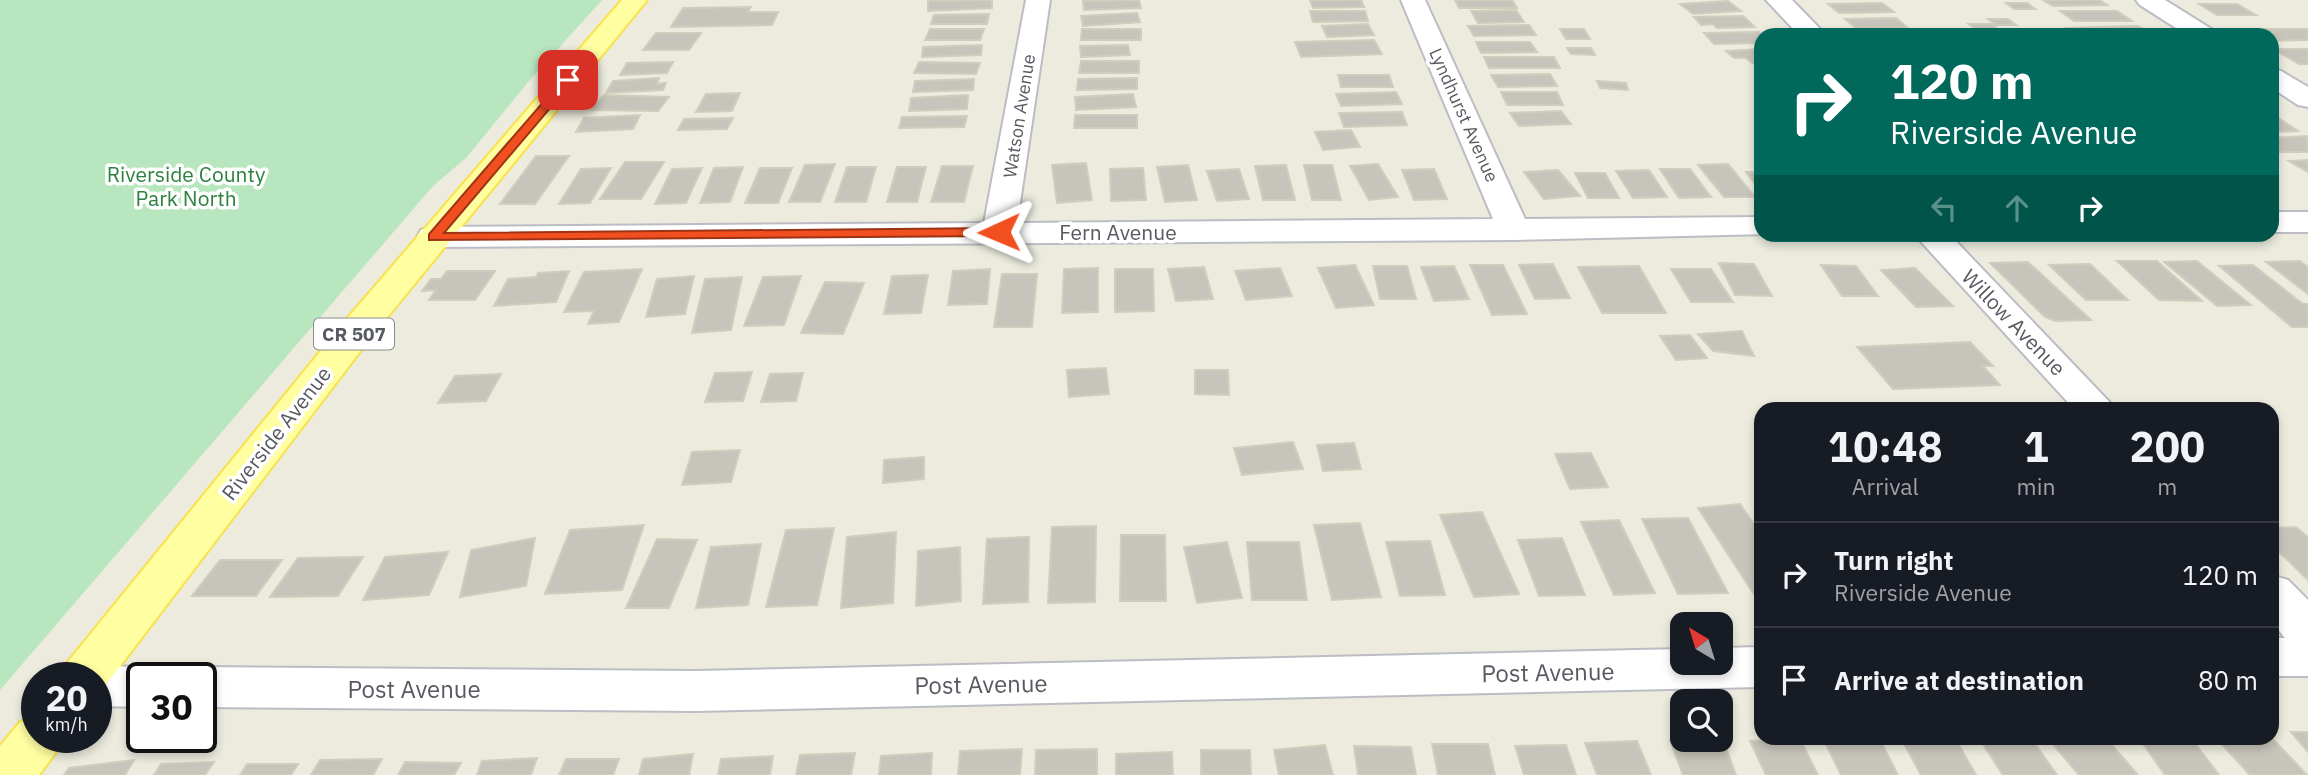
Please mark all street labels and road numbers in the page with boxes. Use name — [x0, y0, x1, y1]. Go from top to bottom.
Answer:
street label: Lyndhurst Avenue — [1424, 44, 1504, 186]
street label: Watson Avenue — [998, 52, 1040, 180]
street label: Fern Avenue — [1059, 218, 1177, 246]
street label: Willow Avenue — [1956, 263, 2072, 381]
road number: CR 507 — [314, 318, 394, 350]
street label: Riverside Avenue — [215, 360, 337, 506]
street label: Post Avenue — [1481, 655, 1615, 689]
street label: Post Avenue — [914, 667, 1048, 701]
street label: Post Avenue — [347, 673, 481, 705]

